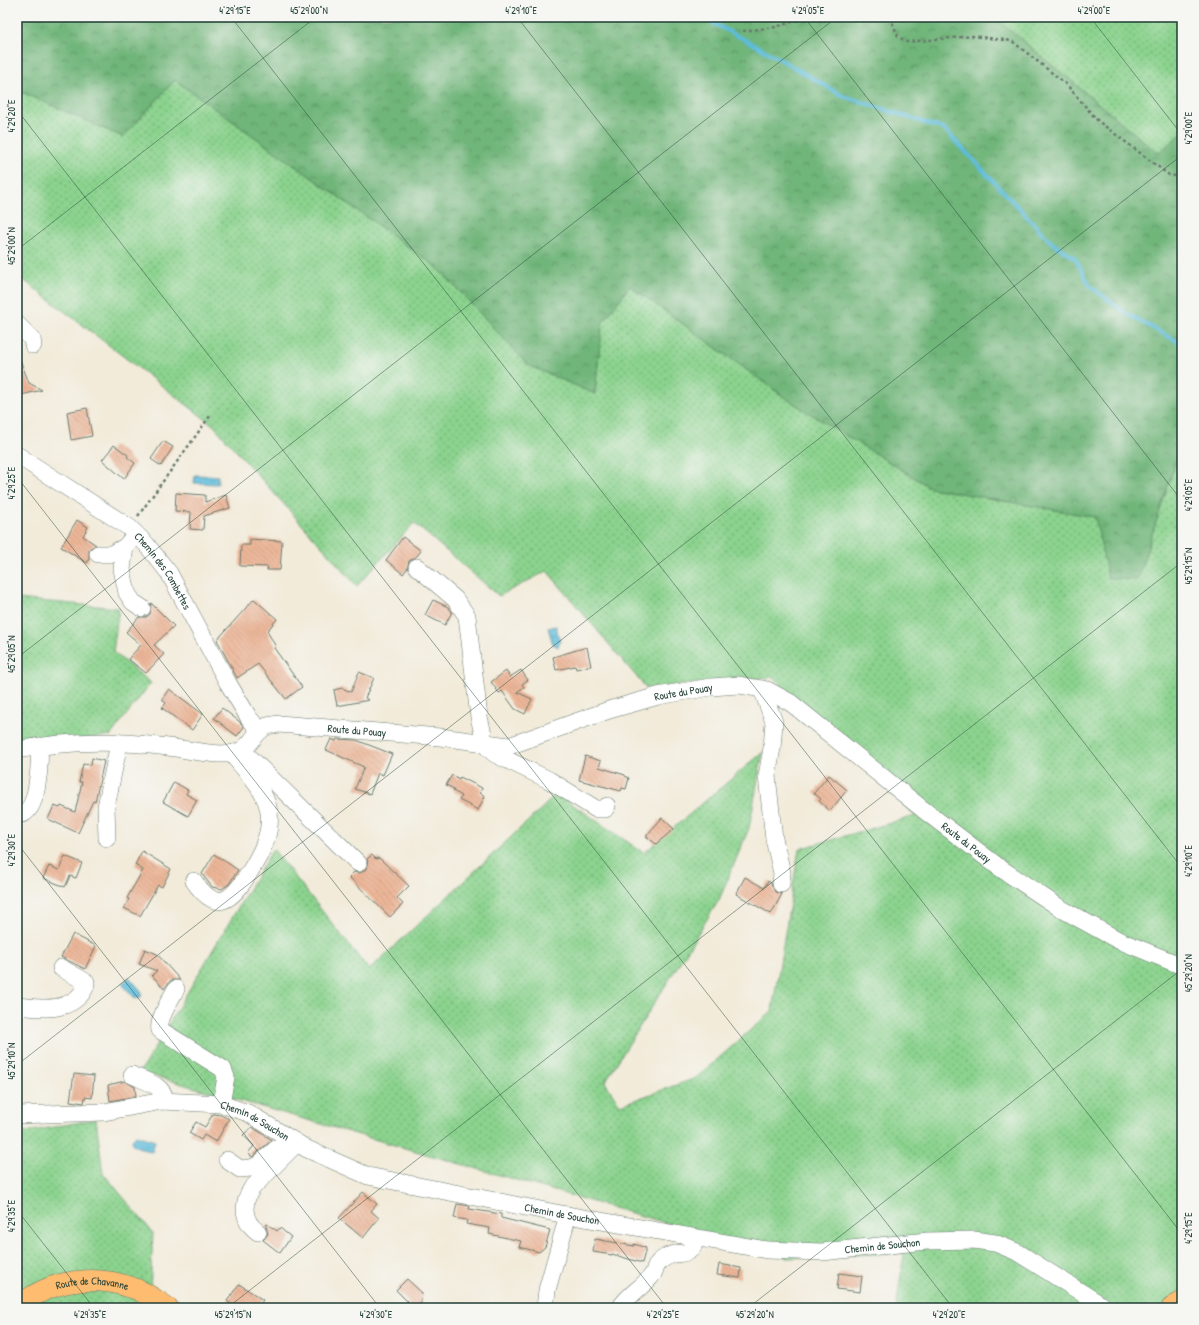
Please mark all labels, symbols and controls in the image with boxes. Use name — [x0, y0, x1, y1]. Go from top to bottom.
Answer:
text: 4°29'15"E — [219, 4, 251, 17]
text: 45°29'00"N — [290, 4, 328, 17]
text: 4°29'10"E — [505, 4, 537, 17]
text: 4°29'05"E — [792, 4, 825, 17]
text: 4°29'00"E — [1078, 4, 1111, 17]
text: 4°29'20"E — [5, 99, 18, 132]
text: 4°29'00"E — [1182, 111, 1195, 144]
text: 45°29'00"N — [5, 227, 18, 265]
text: 4°29'25"E — [5, 466, 18, 499]
text: 4°29'05"E — [1182, 478, 1195, 511]
street label: Chemin des Combettes — [131, 529, 194, 612]
text: 45°29'15"N — [1182, 548, 1195, 584]
text: 45°29'05"N — [5, 635, 18, 673]
street label: Route du Pouay — [653, 680, 714, 704]
street label: Route du Pouay — [327, 721, 387, 740]
street label: Route du Pouay — [939, 819, 994, 866]
text: 4°29'30"E — [5, 833, 18, 866]
text: 4°29'10"E — [1182, 845, 1195, 877]
text: 45°29'20"N — [1182, 954, 1195, 992]
text: 45°29'10"N — [5, 1043, 18, 1079]
street label: Chemin de Souchon — [219, 1097, 292, 1144]
text: 4°29'35"E — [5, 1199, 18, 1232]
street label: Chemin de Souchon — [523, 1200, 600, 1228]
text: 4°29'15"E — [1182, 1212, 1195, 1244]
street label: Chemin de Souchon — [844, 1235, 921, 1257]
street label: Route de Chavanne — [54, 1273, 131, 1293]
text: 4°29'35"E — [74, 1308, 107, 1321]
text: 45°29'15"N — [215, 1308, 251, 1321]
text: 4°29'30"E — [360, 1308, 393, 1321]
text: 4°29'25"E — [647, 1308, 680, 1321]
text: 45°29'20"N — [736, 1308, 774, 1321]
text: 4°29'20"E — [933, 1308, 966, 1321]

